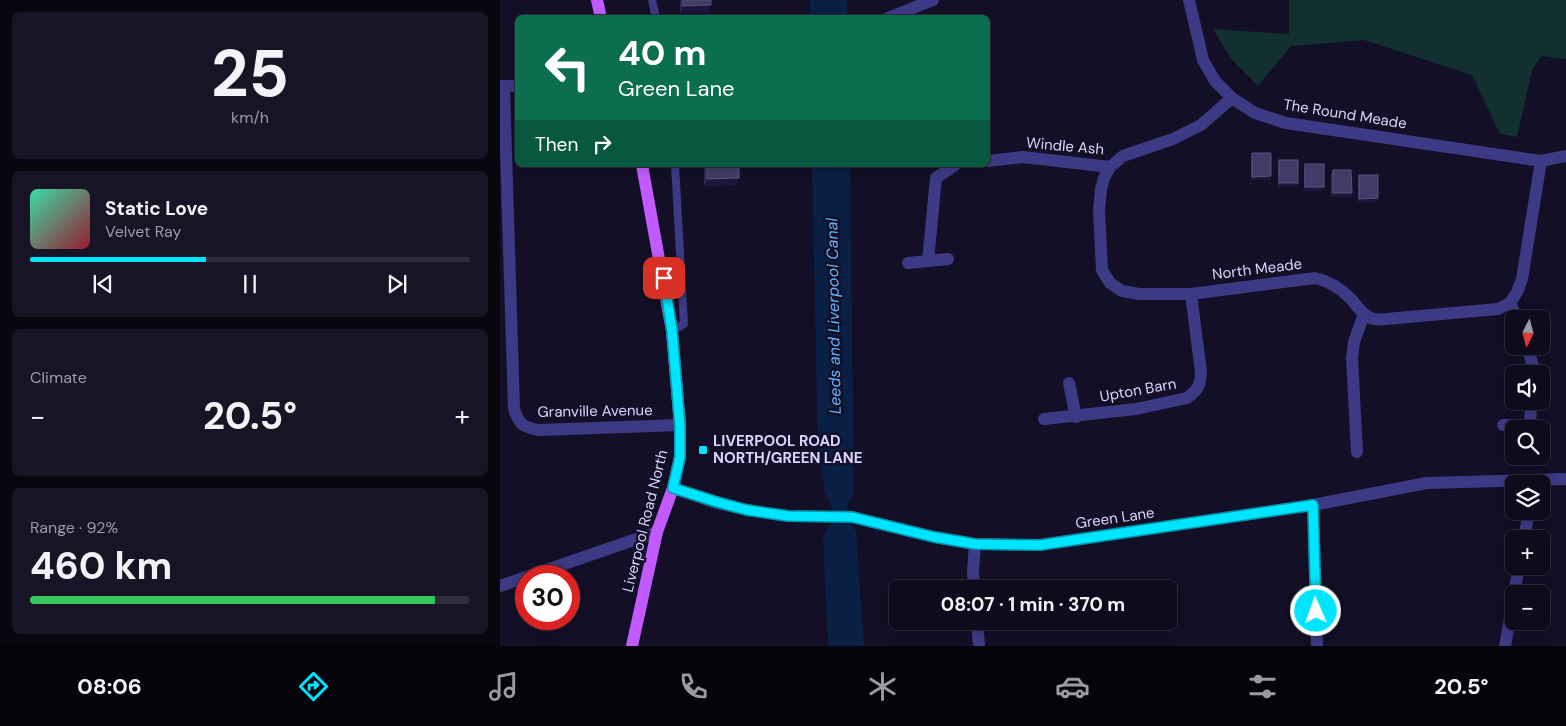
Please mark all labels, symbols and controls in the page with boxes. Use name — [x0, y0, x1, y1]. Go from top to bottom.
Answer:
text: 40 m — [618, 30, 707, 76]
text: 25 — [211, 32, 289, 116]
icon: left — [535, 35, 600, 100]
text: Green Lane — [618, 74, 735, 103]
street label: The Round Meade — [1282, 94, 1408, 134]
text: km/h — [231, 107, 269, 128]
icon: right — [588, 130, 616, 158]
text: Then — [535, 132, 578, 157]
street label: Windle Ash — [1025, 133, 1105, 159]
text: Static Love — [105, 196, 208, 221]
water label: Leeds and Liverpool Canal — [821, 217, 846, 414]
text: Velvet Ray — [105, 221, 181, 242]
street label: North Meade — [1211, 254, 1303, 284]
pin — [643, 257, 685, 299]
icon: arrive — [650, 264, 678, 292]
icon: previous — [89, 270, 117, 298]
icon: pause — [236, 270, 264, 298]
icon: next — [383, 270, 411, 298]
north arrow — [1505, 310, 1550, 355]
map controls — [1505, 310, 1550, 630]
button: sound — [1505, 365, 1550, 410]
text: Climate — [30, 367, 87, 388]
street label: Upton Barn — [1098, 373, 1178, 407]
text: 20.5° — [203, 391, 297, 441]
text: − — [30, 398, 45, 435]
text: + — [455, 398, 470, 435]
street label: Granville Avenue — [537, 400, 653, 422]
button: search — [1505, 420, 1550, 465]
place label: LIVERPOOL ROAD NORTH/GREEN LANE — [713, 431, 863, 468]
marker: LIVERPOOL ROAD NORTH/GREEN LANE — [697, 444, 709, 456]
street label: Liverpool Road North — [618, 448, 672, 594]
button: layers — [1505, 475, 1550, 520]
street label: Green Lane — [1074, 503, 1156, 533]
text: Range · 92% — [30, 517, 118, 538]
button: + — [1505, 530, 1550, 575]
text: 460 km — [30, 541, 172, 591]
speed limit sign: 30 — [515, 565, 580, 630]
position arrow — [1289, 584, 1341, 636]
button: − — [1505, 585, 1550, 630]
text: 08:07 · 1 min · 370 m — [941, 592, 1125, 617]
icon: directions — [296, 669, 331, 704]
icon: music — [486, 669, 521, 704]
icon: phone — [676, 669, 711, 704]
icon: climate — [865, 669, 900, 704]
icon: car — [1055, 669, 1090, 704]
icon: filters — [1245, 669, 1280, 704]
text: 08:06 — [77, 672, 142, 701]
text: 20.5° — [1434, 672, 1489, 701]

